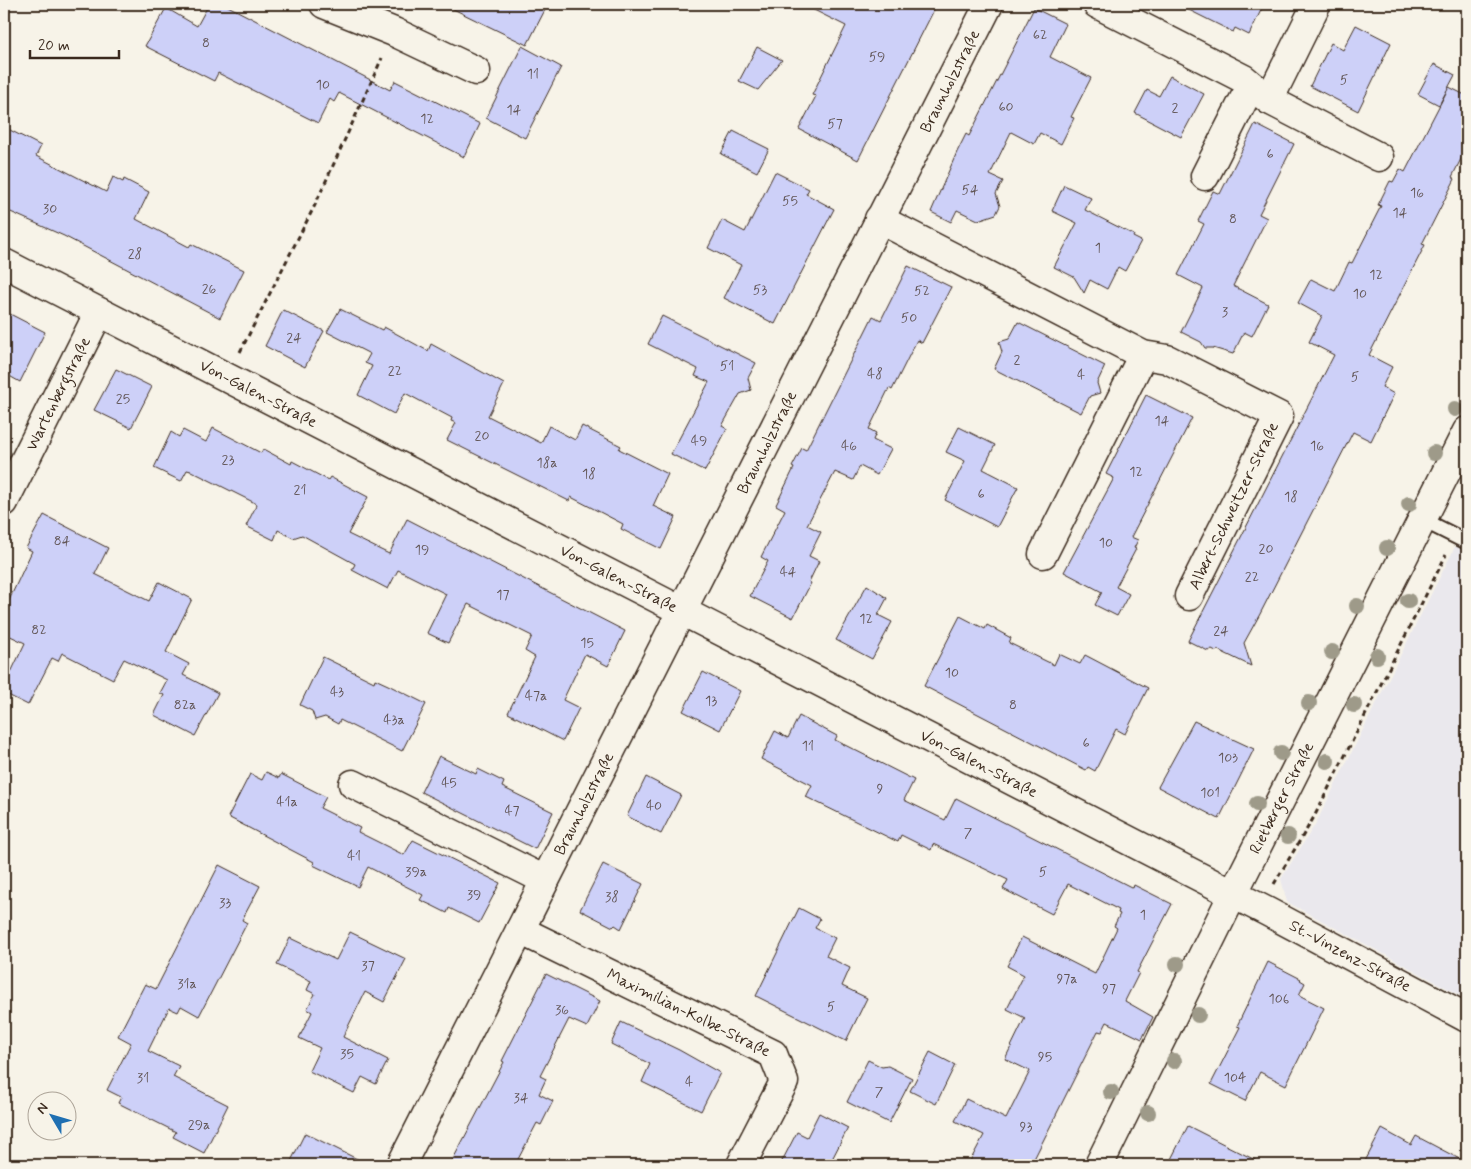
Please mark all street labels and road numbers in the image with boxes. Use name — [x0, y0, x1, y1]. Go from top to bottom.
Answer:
street label: Braunholzstraße — [915, 26, 985, 136]
street label: Wartenbergstraße — [21, 333, 95, 454]
street label: Von-Galen-Straße — [196, 355, 321, 433]
street label: Braunholzstraße — [732, 387, 802, 497]
street label: Albert-Schweitzer-Straße — [1184, 418, 1284, 593]
street label: Von-Galen-Straße — [556, 540, 681, 618]
street label: Von-Galen-Straße — [917, 725, 1041, 803]
street label: Rietberger Straße — [1245, 738, 1319, 857]
street label: Braunholzstraße — [549, 749, 619, 859]
street label: St.-Vinzenz-Straße — [1286, 915, 1415, 997]
street label: Maximilian-Kolbe-Straße — [603, 964, 774, 1062]

